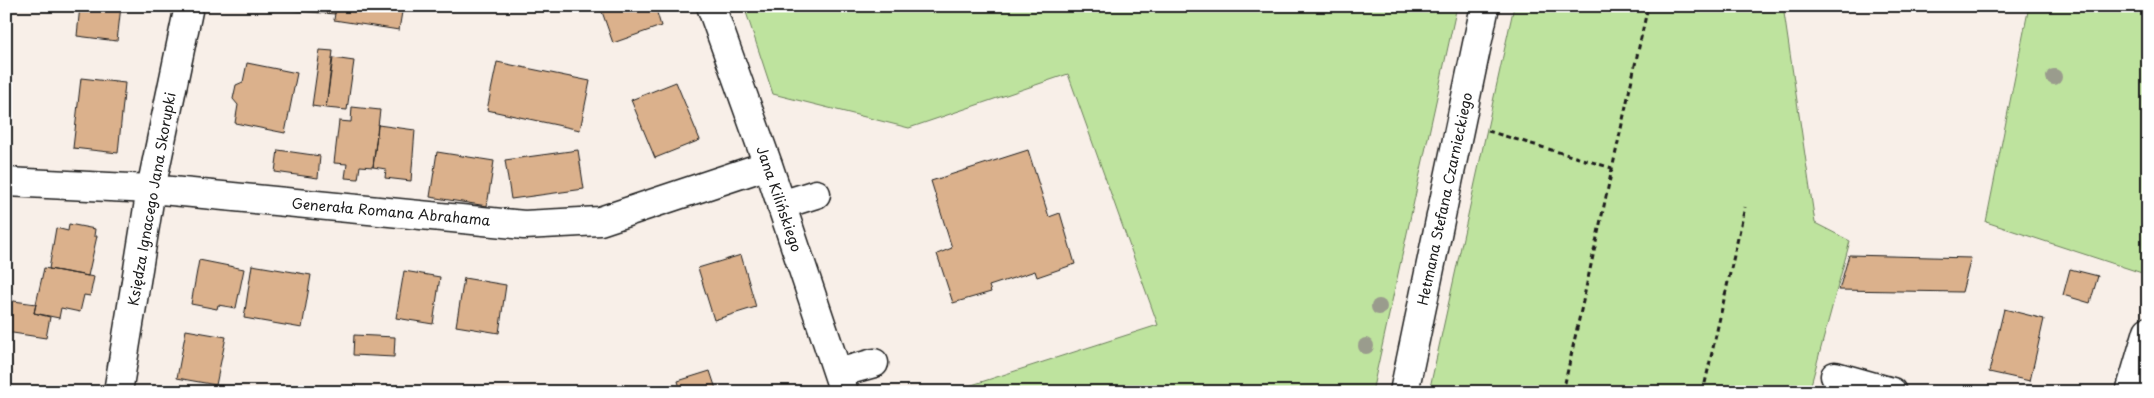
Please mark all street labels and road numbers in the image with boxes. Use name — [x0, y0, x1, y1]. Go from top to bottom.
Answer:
street label: Księdza Ignacego Jana Skorupki — [122, 90, 181, 307]
street label: Hetmana Stefana Czarnieckiego — [1412, 90, 1477, 307]
street label: Jana Kilińskiego — [752, 143, 807, 255]
street label: Generała Romana Abrahama — [291, 192, 491, 231]

